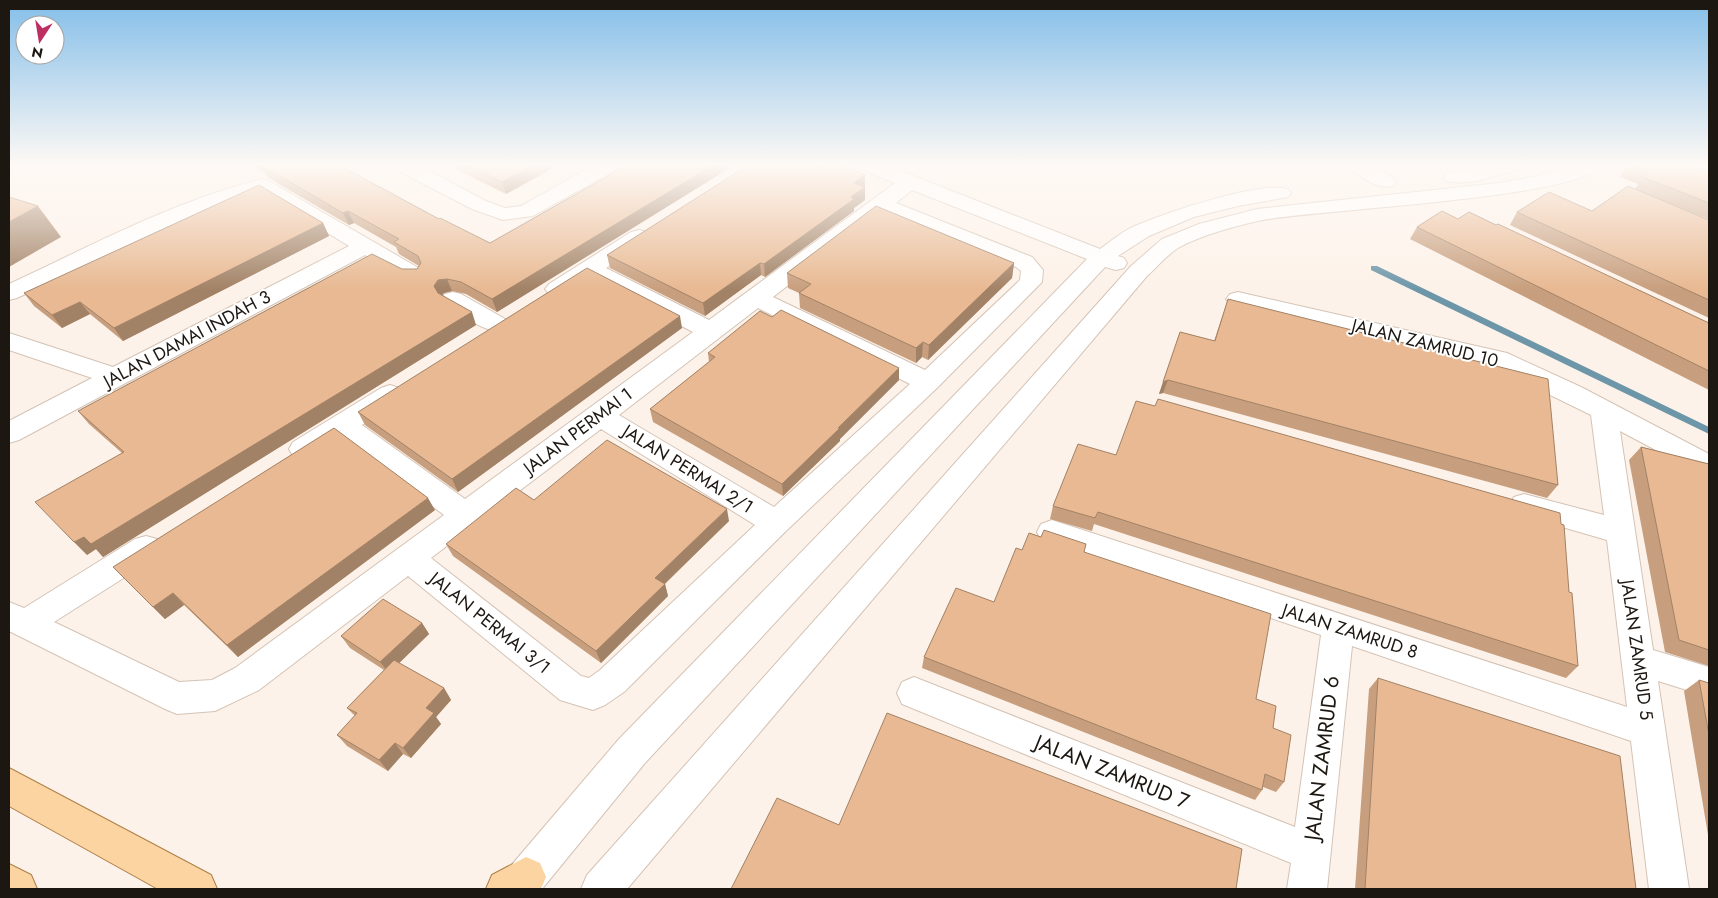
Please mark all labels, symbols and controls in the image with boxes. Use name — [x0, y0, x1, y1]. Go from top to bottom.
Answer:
north arrow — [15, 15, 65, 65]
text: N — [30, 42, 45, 64]
street label: JALAN DAMAI INDAH 3 — [97, 284, 275, 395]
street label: JALAN ZAMRUD 10 — [1347, 312, 1501, 374]
street label: JALAN PERMAI 1 — [517, 381, 638, 482]
street label: JALAN PERMAI 2/1 — [616, 417, 758, 520]
street label: JALAN PERMAI 3/1 — [422, 565, 556, 680]
street label: JALAN ZAMRUD 5 — [1614, 576, 1660, 722]
street label: JALAN ZAMRUD 8 — [1277, 596, 1421, 665]
street label: JALAN ZAMRUD 6 — [1297, 674, 1347, 845]
street label: JALAN ZAMRUD 7 — [1027, 726, 1194, 817]

